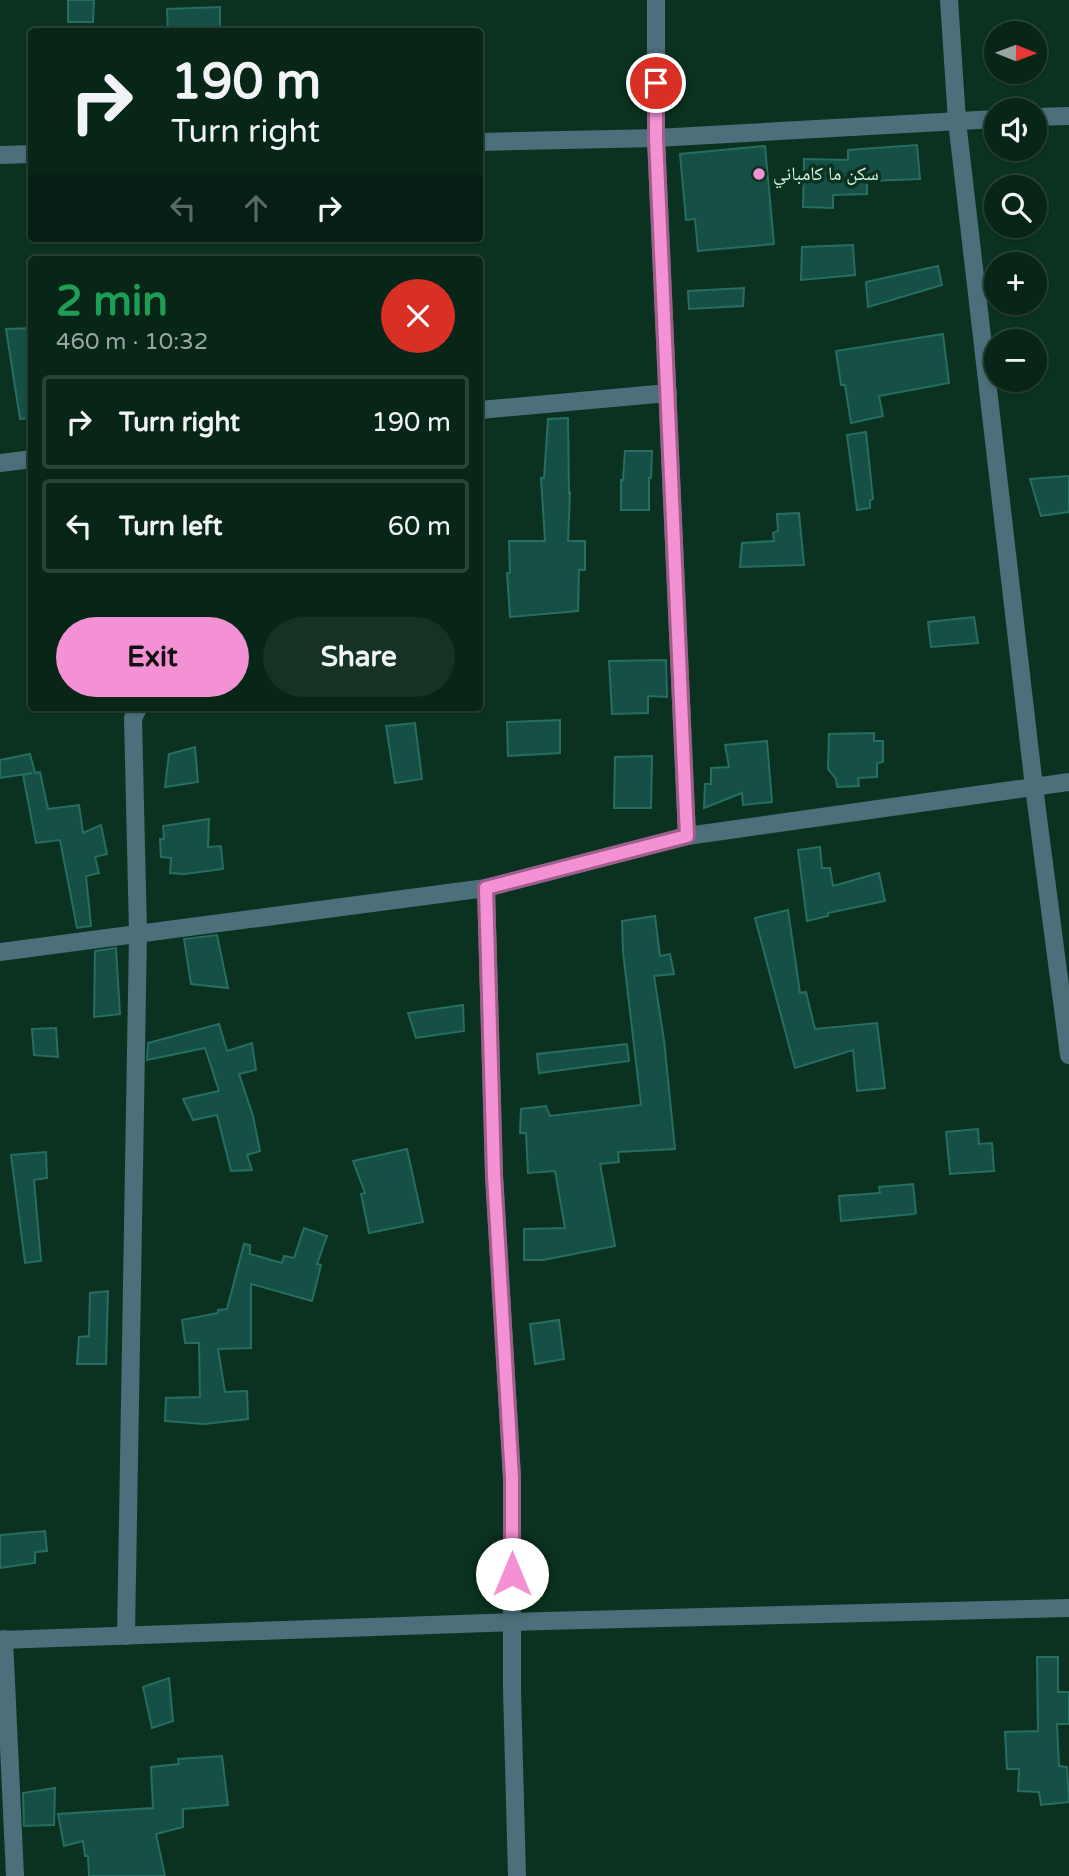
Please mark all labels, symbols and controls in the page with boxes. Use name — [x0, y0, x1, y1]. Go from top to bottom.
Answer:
north arrow — [984, 21, 1046, 84]
map controls — [984, 21, 1047, 392]
text: 190 m — [171, 53, 321, 112]
pin — [626, 53, 686, 113]
icon: right — [56, 56, 147, 147]
icon: arrive — [637, 64, 675, 102]
button: sound — [984, 98, 1047, 161]
text: Turn right — [171, 113, 320, 151]
place label: سكن ما كامباني — [773, 163, 879, 189]
marker: سكن ما كامباني — [751, 166, 767, 182]
button: search — [984, 175, 1047, 238]
icon: left — [164, 189, 202, 227]
icon: ahead — [237, 189, 275, 227]
icon: right — [310, 189, 348, 227]
button: + — [984, 252, 1047, 315]
text: 2 min — [56, 276, 168, 327]
button: close — [381, 279, 455, 353]
text: 460 m · 10:32 — [56, 328, 208, 356]
button: − — [984, 329, 1047, 392]
icon: right — [60, 403, 98, 441]
text: Turn right — [119, 407, 240, 438]
text: 190 m — [371, 407, 451, 438]
icon: left — [60, 507, 98, 545]
text: Turn left — [119, 511, 222, 542]
text: 60 m — [388, 511, 451, 542]
button: Exit — [56, 617, 249, 697]
button: Share — [263, 617, 455, 697]
position arrow — [475, 1537, 549, 1611]

